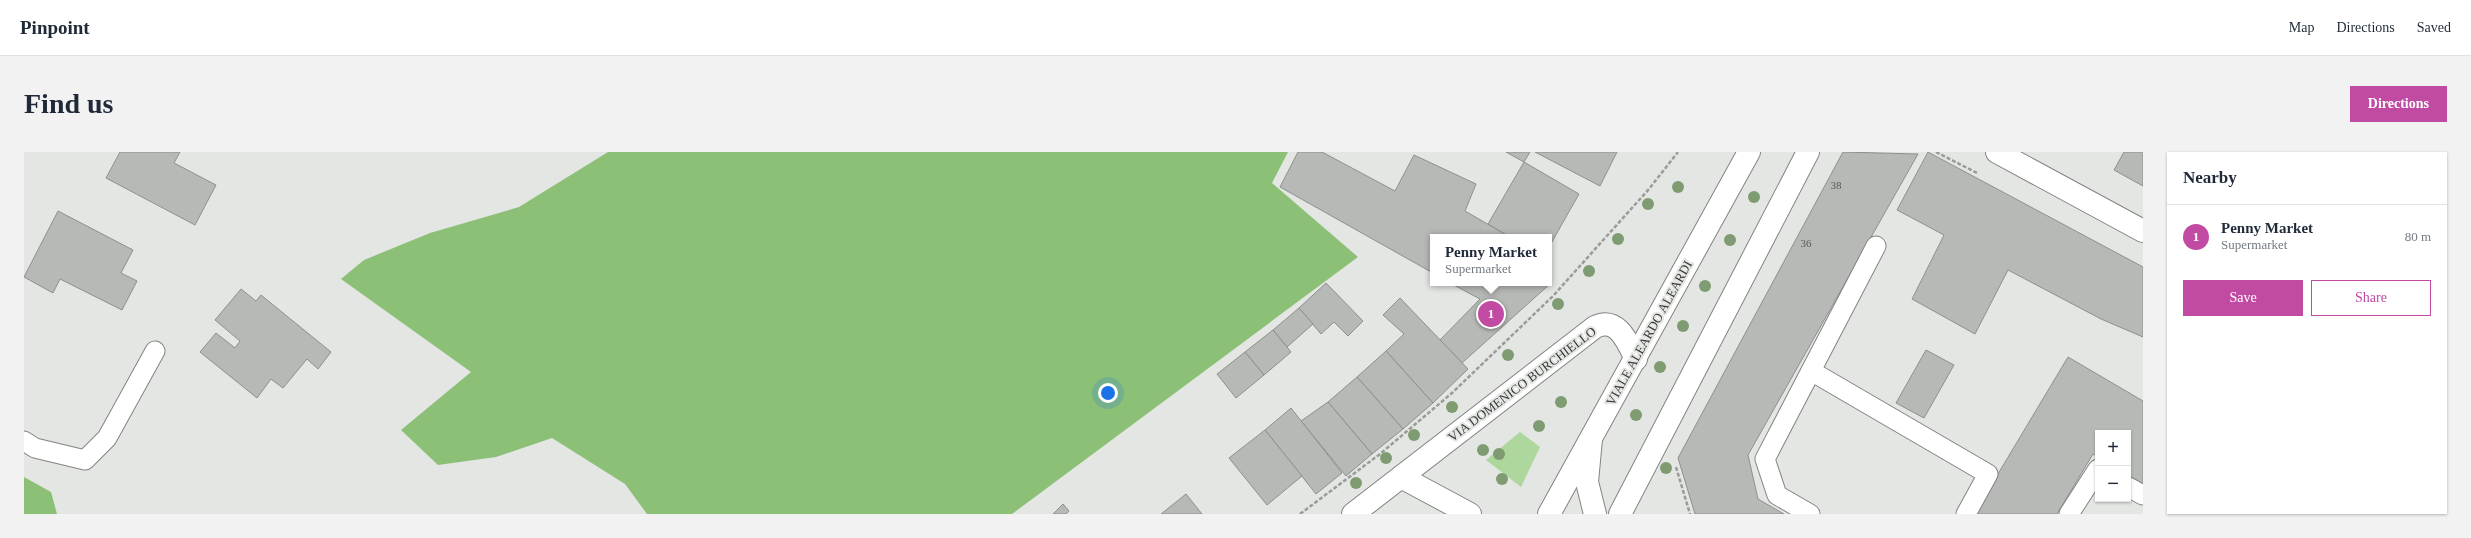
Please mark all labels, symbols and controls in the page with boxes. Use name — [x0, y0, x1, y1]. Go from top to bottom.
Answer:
text: Pinpoint — [20, 17, 90, 38]
text: Map — [2289, 20, 2314, 35]
text: Directions — [2336, 20, 2395, 35]
text: Saved — [2417, 20, 2451, 35]
button: Directions — [2350, 86, 2447, 122]
text: Find us — [24, 88, 114, 119]
text: Nearby — [2183, 168, 2237, 187]
house number: 38 — [1831, 179, 1842, 191]
text: Penny Market — [2221, 220, 2313, 236]
text: 1 — [2193, 229, 2199, 244]
text: 80 m — [2405, 229, 2431, 244]
popup — [1430, 234, 1552, 286]
house number: 36 — [1801, 237, 1812, 249]
text: Supermarket — [2221, 237, 2287, 252]
text: Penny Market — [1445, 244, 1537, 260]
street label: VIALE ALEARDO ALEARDI — [1603, 258, 1695, 408]
text: Supermarket — [1445, 261, 1511, 276]
button: Save — [2183, 280, 2303, 316]
button: Share — [2311, 280, 2431, 316]
pin: 1 — [1478, 299, 1504, 329]
street label: VIA DOMENICO BURCHIELLO — [1445, 323, 1599, 445]
your location — [1098, 383, 1118, 403]
map controls — [2095, 430, 2131, 502]
button: + — [2095, 430, 2131, 466]
button: − — [2095, 466, 2131, 502]

